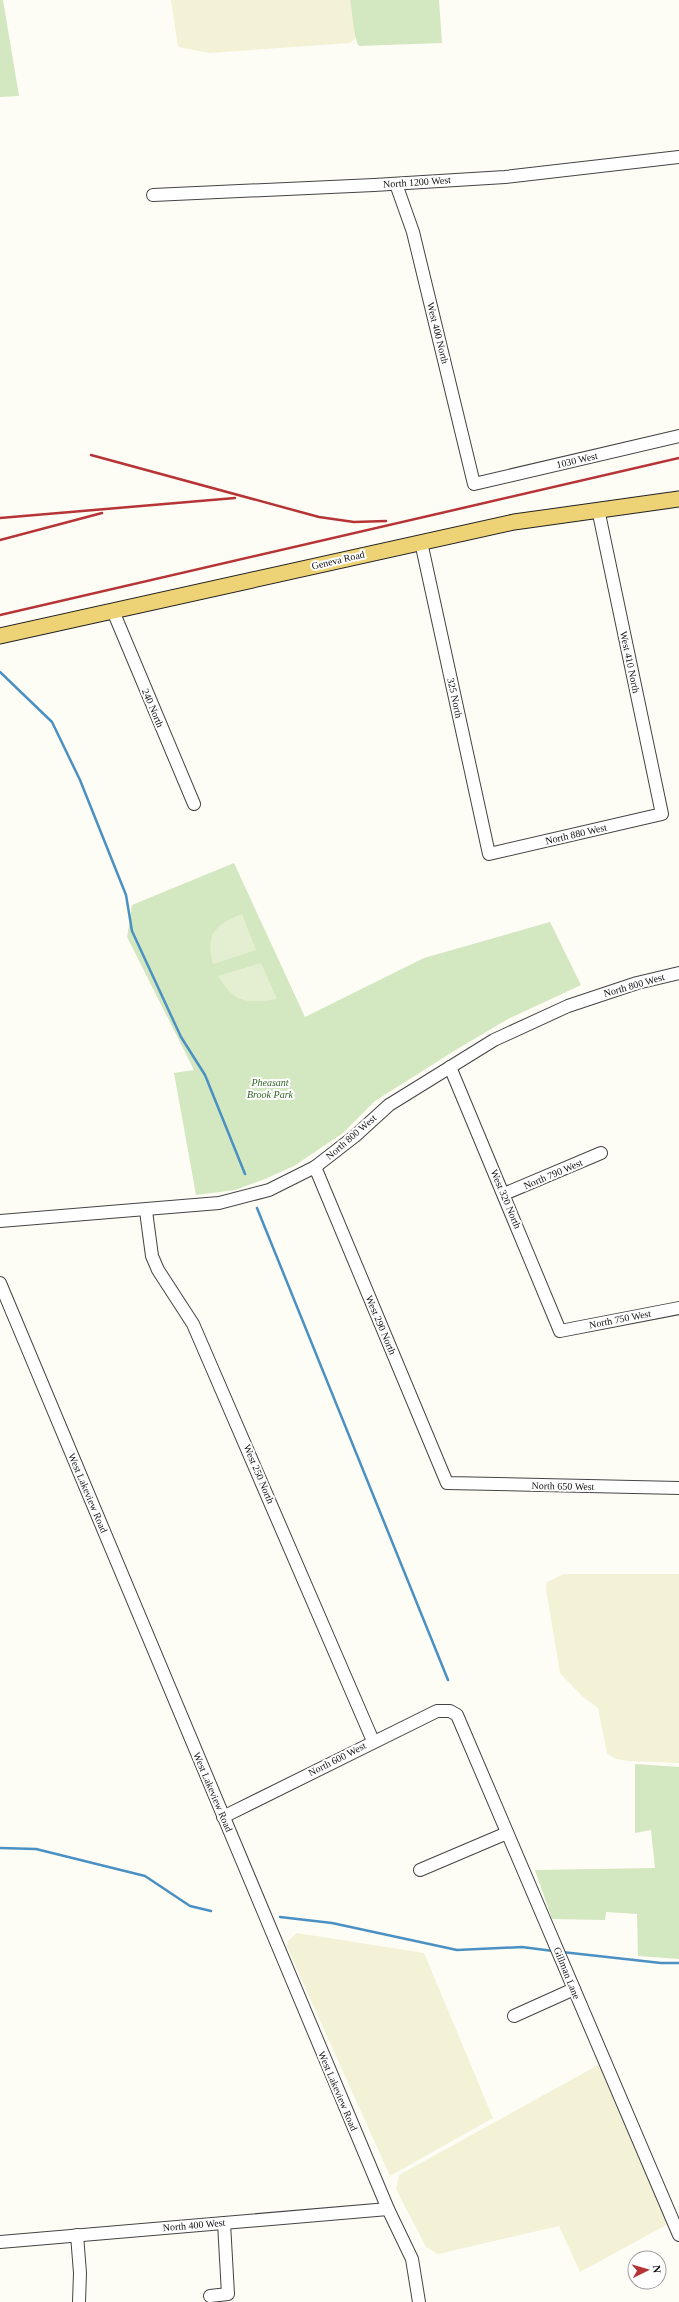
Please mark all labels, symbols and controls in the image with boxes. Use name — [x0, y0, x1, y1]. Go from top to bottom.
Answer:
street label: North 1200 West — [383, 174, 451, 190]
street label: West 400 North — [425, 301, 451, 365]
street label: 1030 West — [555, 450, 599, 470]
street label: Geneva Road — [310, 549, 366, 571]
street label: West 410 North — [618, 630, 642, 694]
street label: 325 North — [445, 677, 465, 719]
street label: 240 North — [140, 687, 166, 729]
street label: North 880 West — [544, 822, 608, 846]
street label: North 800 West — [602, 971, 666, 999]
park label: Pheasant Brook Park — [247, 1077, 294, 1100]
street label: North 800 West — [324, 1112, 379, 1162]
street label: North 790 West — [522, 1157, 584, 1191]
street label: West 320 North — [489, 1168, 523, 1230]
street label: West 290 North — [364, 1294, 398, 1356]
street label: North 750 West — [588, 1308, 652, 1330]
street label: West 250 North — [242, 1443, 276, 1505]
street label: West Lakeview Road — [66, 1452, 110, 1534]
street label: North 650 West — [531, 1480, 595, 1492]
street label: North 600 West — [306, 1740, 368, 1778]
street label: West Lakeview Road — [191, 1751, 235, 1833]
street label: Gillman Lane — [552, 1945, 583, 2001]
street label: West Lakeview Road — [316, 2050, 360, 2132]
street label: North 400 West — [162, 2217, 226, 2233]
north arrow — [627, 2250, 667, 2290]
text: N — [651, 2265, 663, 2274]

